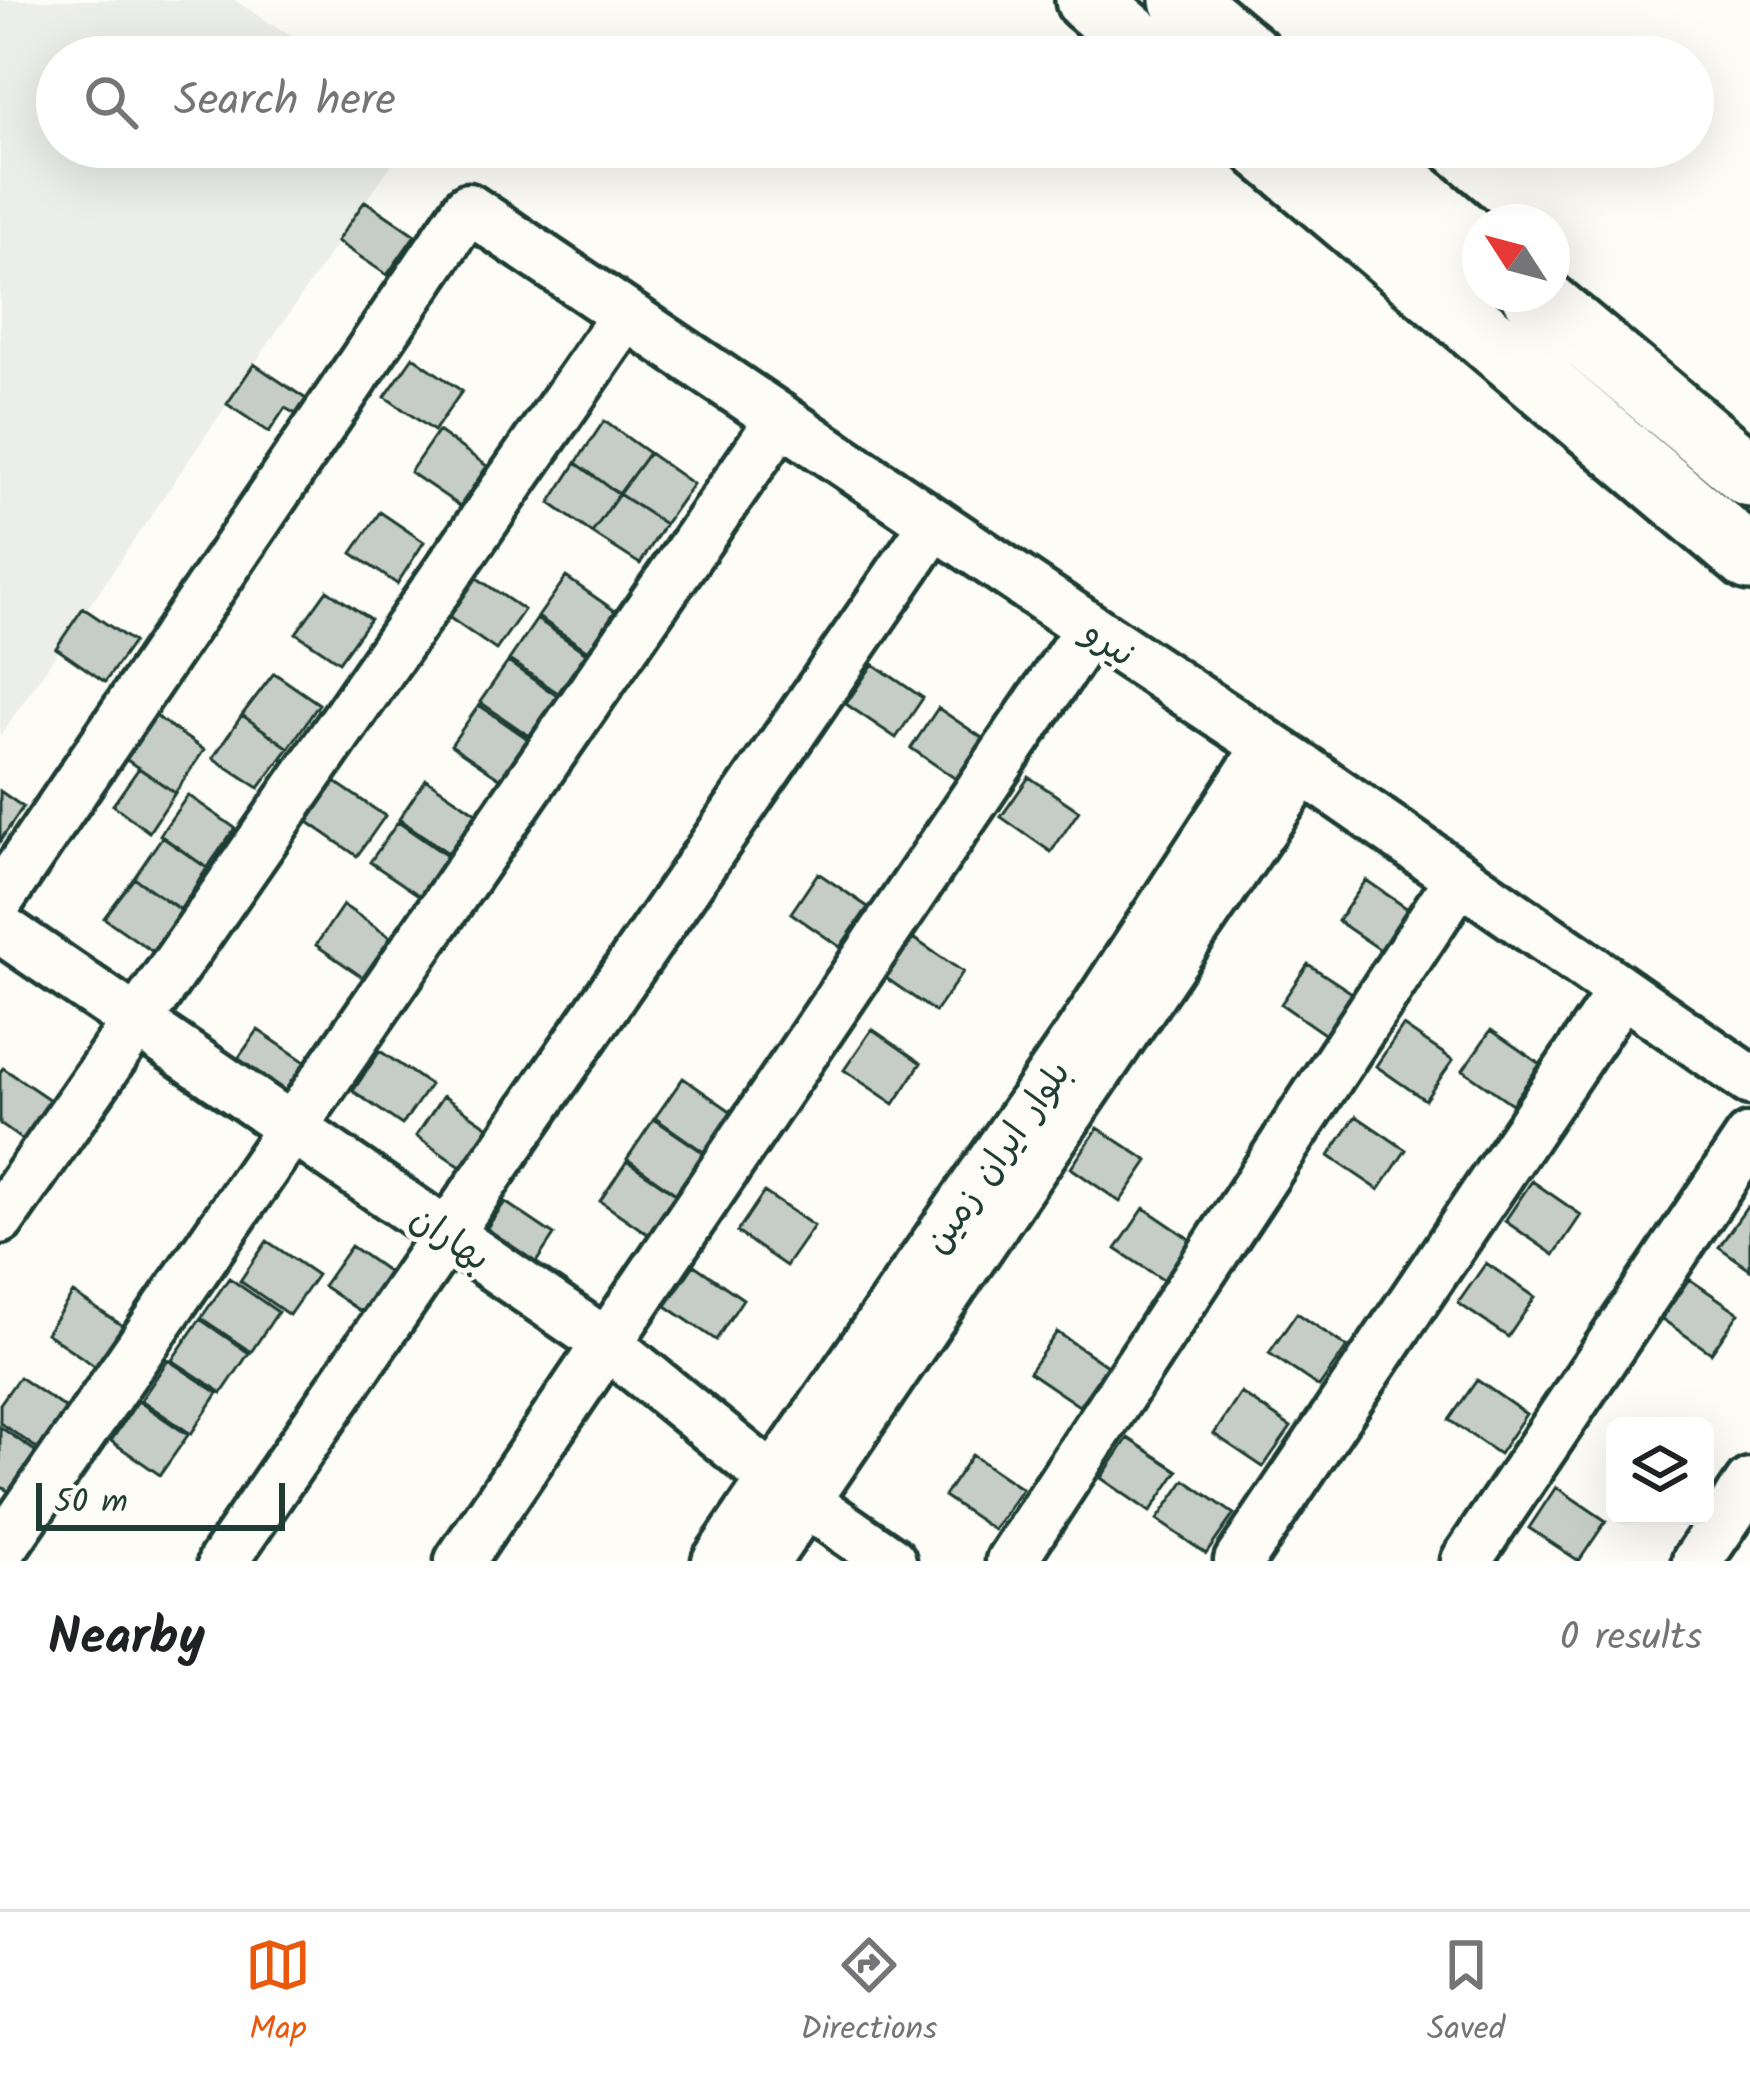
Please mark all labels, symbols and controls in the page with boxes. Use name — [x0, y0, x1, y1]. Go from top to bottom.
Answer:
search box — [36, 36, 1714, 168]
text: Search here — [174, 66, 396, 138]
icon: search — [78, 69, 144, 135]
north arrow — [1462, 204, 1570, 312]
street label: نیرو — [1068, 605, 1146, 683]
street label: بلوار ایران زمین — [911, 1049, 1087, 1267]
street label: بهاران — [397, 1192, 501, 1288]
map controls — [1606, 1417, 1714, 1525]
button: layers — [1606, 1417, 1714, 1525]
scale bar — [36, 1477, 285, 1530]
text: 50 m — [54, 1477, 128, 1530]
text: Nearby — [48, 1599, 205, 1680]
text: 0 results — [1560, 1608, 1702, 1670]
tab: Map — [245, 1932, 311, 2057]
tab: Directions — [800, 1932, 937, 2057]
tab: Saved — [1427, 1932, 1505, 2057]

